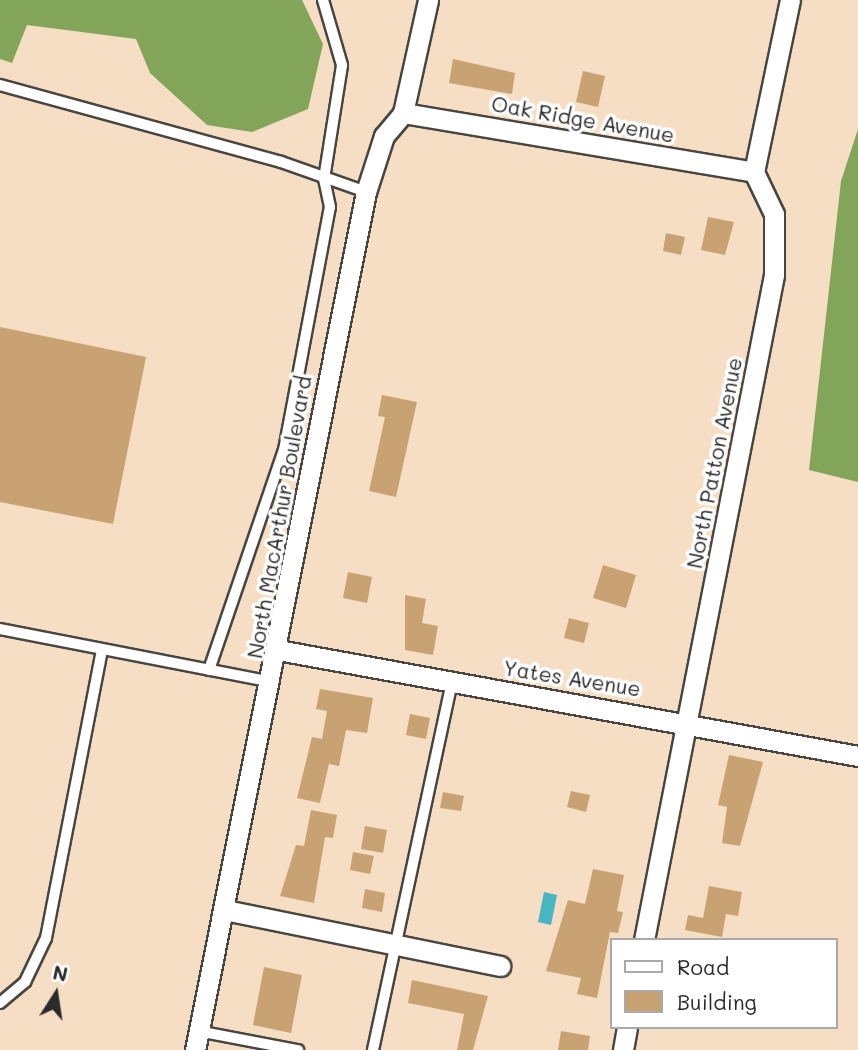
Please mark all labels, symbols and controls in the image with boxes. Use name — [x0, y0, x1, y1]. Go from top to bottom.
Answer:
street label: Oak Ridge Avenue — [490, 90, 676, 148]
street label: North Patton Avenue — [681, 355, 747, 571]
street label: North MacArthur Boulevard — [242, 374, 316, 660]
street label: Yates Avenue — [502, 655, 642, 701]
legend — [610, 938, 837, 1029]
text: Road — [677, 953, 729, 980]
north arrow — [21, 959, 91, 1029]
text: N — [51, 959, 70, 987]
text: Building — [677, 988, 757, 1015]

